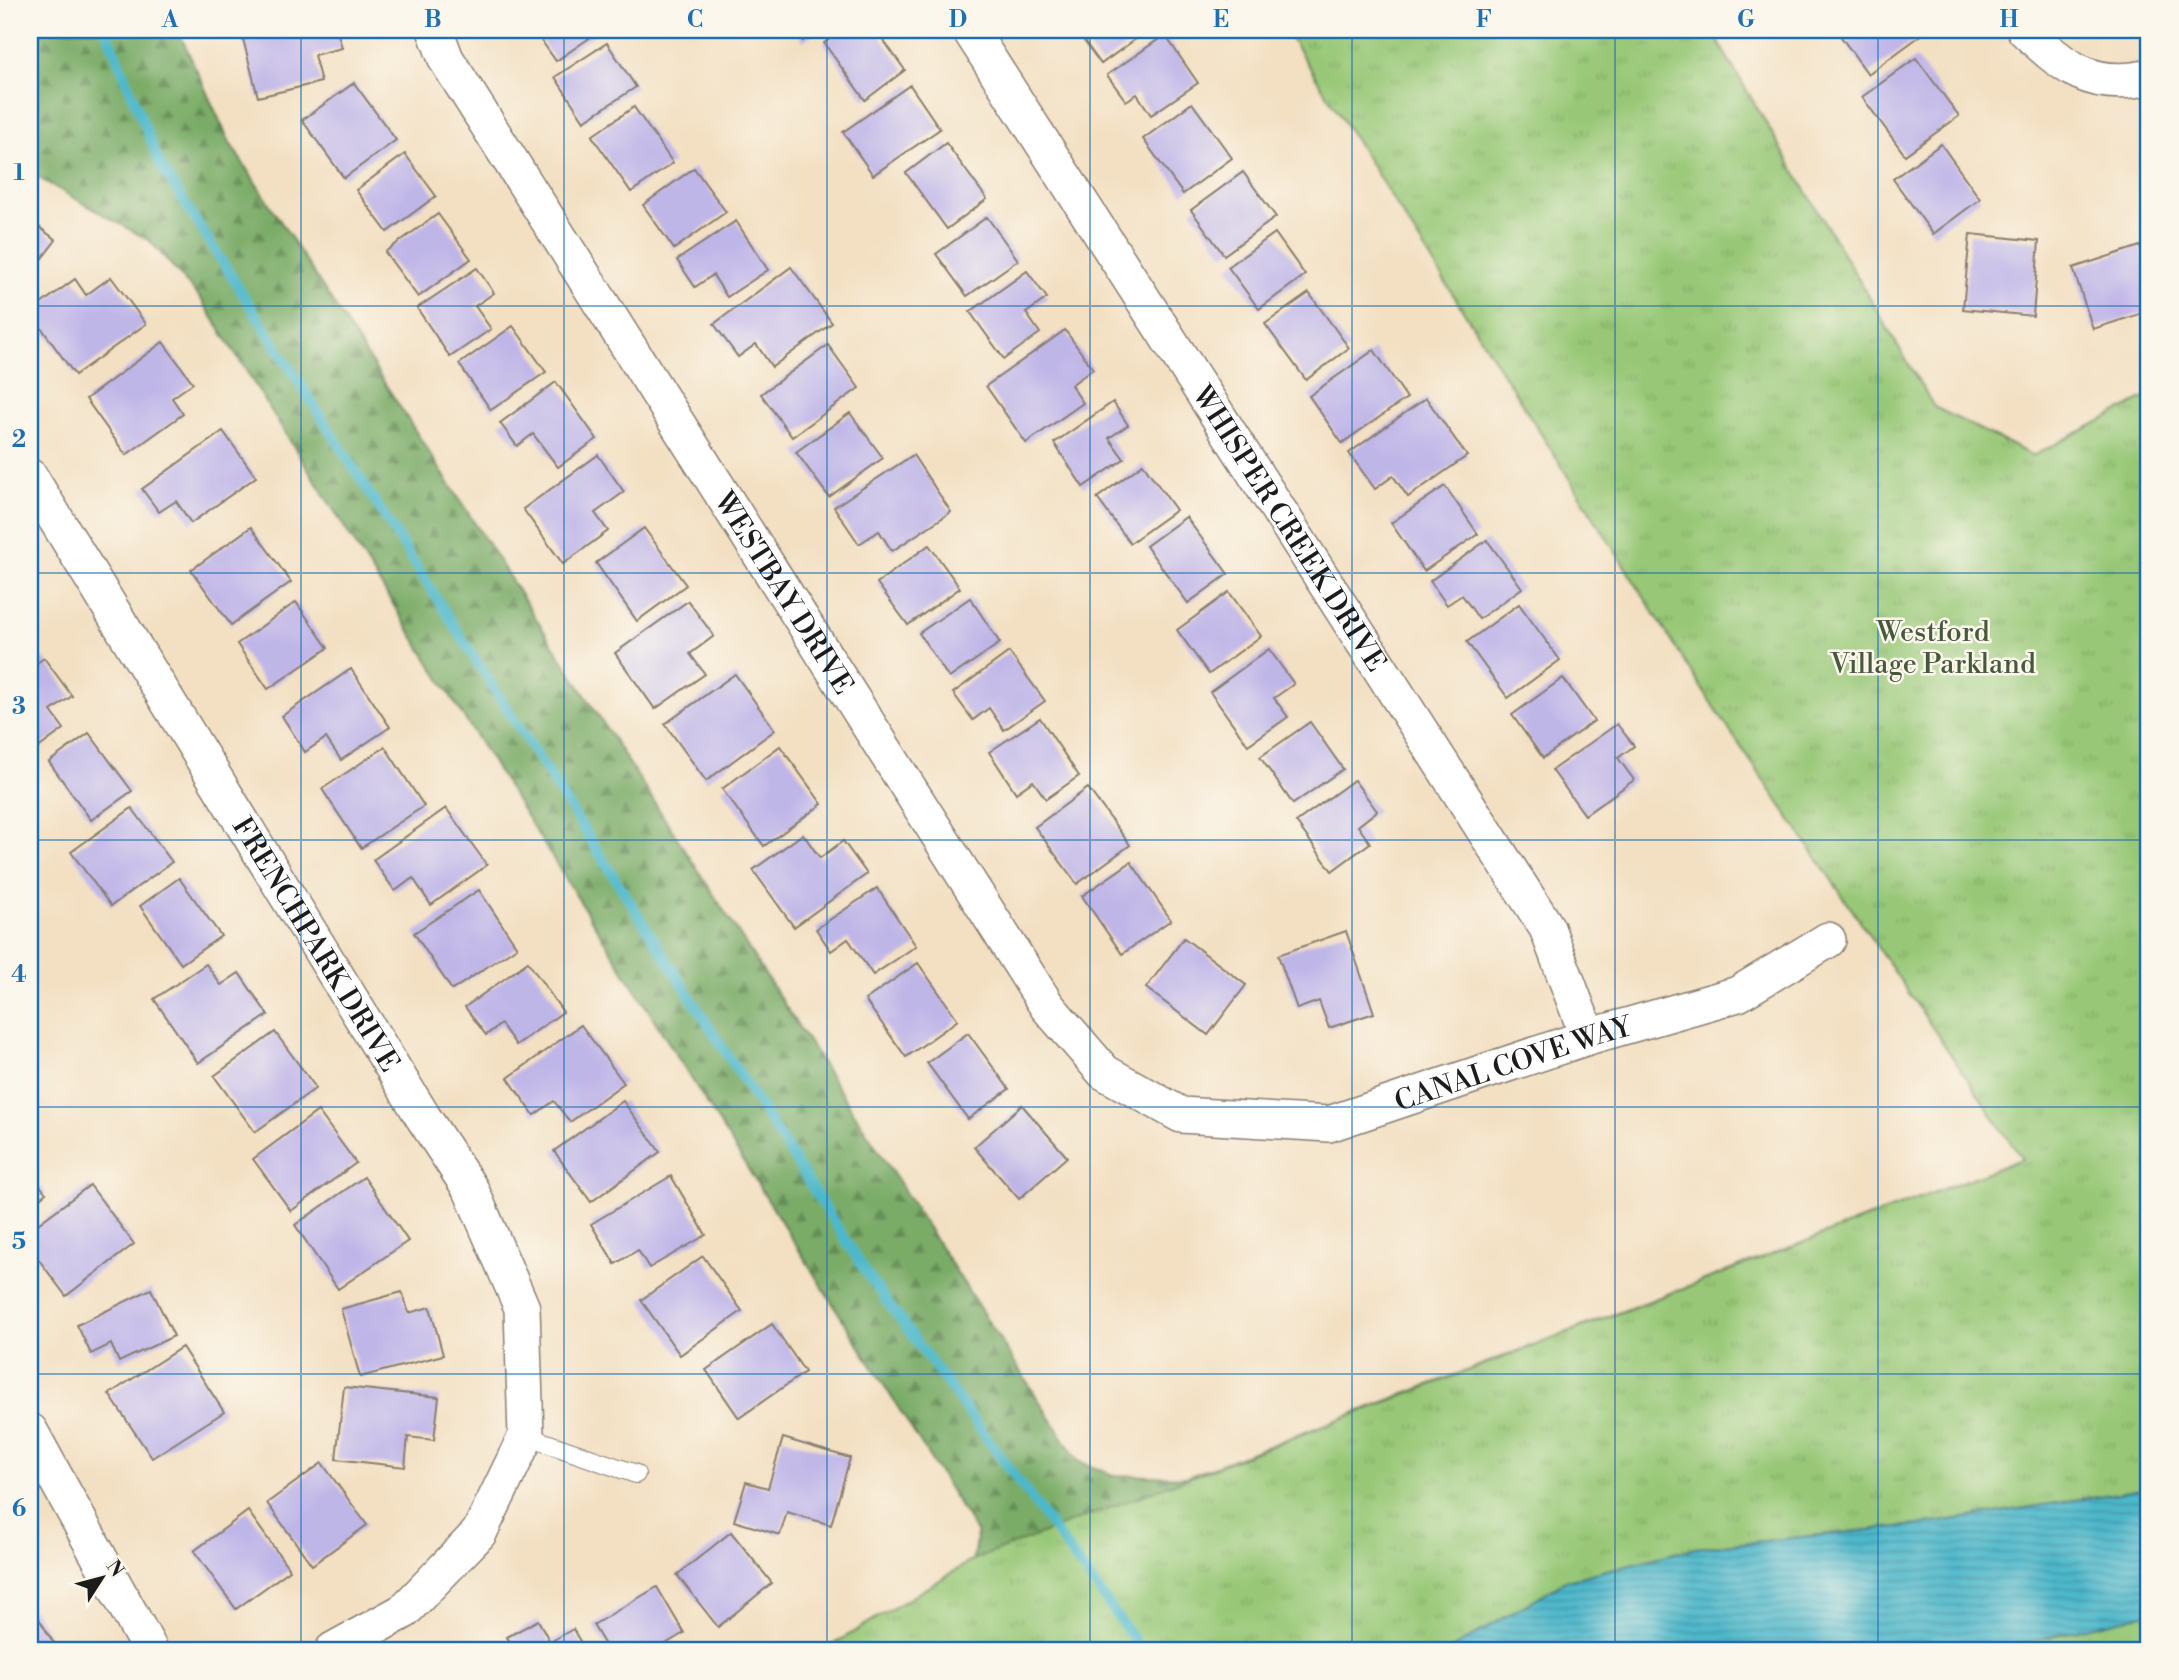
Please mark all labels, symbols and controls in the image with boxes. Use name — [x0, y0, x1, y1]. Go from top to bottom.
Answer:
text: A — [161, 6, 179, 34]
text: B — [424, 6, 442, 34]
text: C — [687, 6, 703, 34]
text: D — [949, 6, 967, 34]
text: E — [1213, 6, 1229, 34]
text: F — [1476, 6, 1492, 34]
text: G — [1737, 6, 1755, 34]
text: H — [2000, 6, 2019, 34]
text: 1 — [13, 159, 25, 187]
street label: WHISPER CREEK DRIVE — [1184, 379, 1393, 678]
text: 2 — [12, 426, 26, 454]
street label: WESTBAY DRIVE — [706, 485, 861, 701]
park label: Westford Village Parkland — [1829, 615, 2036, 682]
text: 3 — [12, 693, 26, 721]
street label: FRENCHPARK DRIVE — [224, 811, 407, 1078]
text: 4 — [11, 961, 27, 989]
street label: CANAL COVE WAY — [1390, 1009, 1637, 1120]
text: 5 — [12, 1228, 26, 1256]
text: 6 — [12, 1495, 26, 1523]
north arrow — [66, 1544, 136, 1614]
text: N — [101, 1555, 129, 1582]

